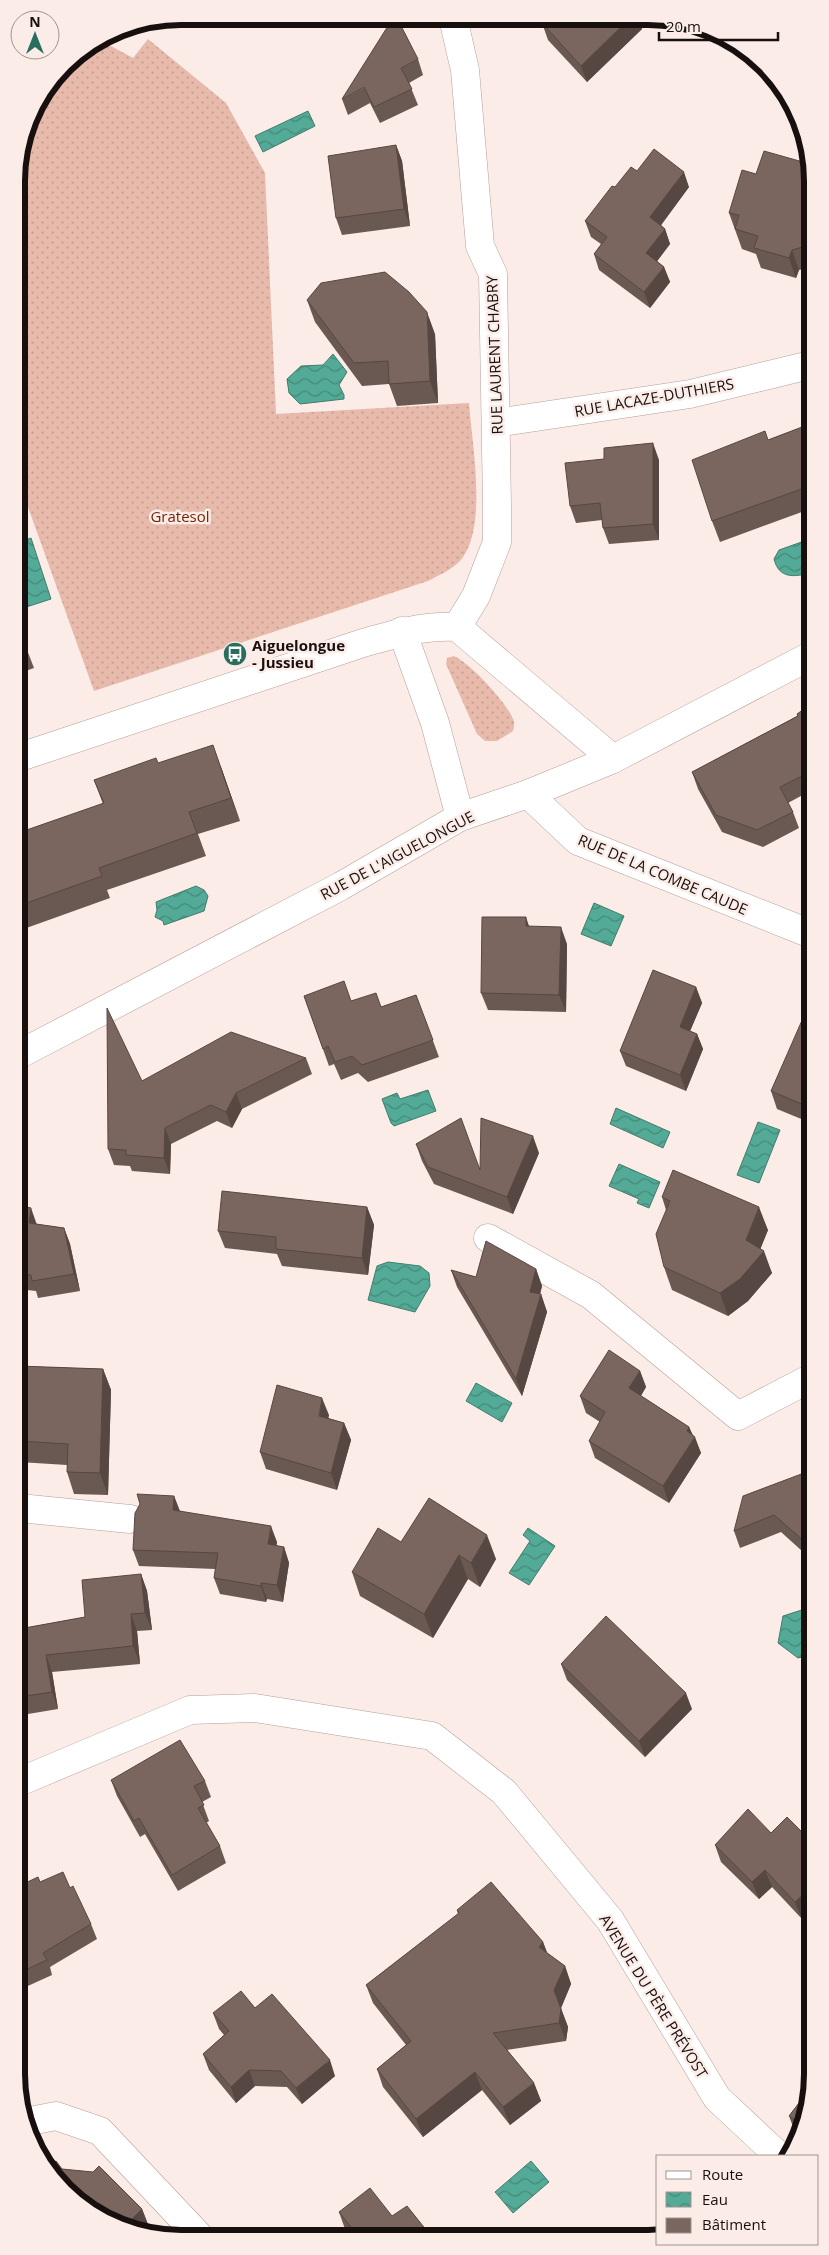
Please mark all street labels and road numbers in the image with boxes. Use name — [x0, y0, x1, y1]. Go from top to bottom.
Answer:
street label: RUE LAURENT CHABRY — [481, 275, 507, 435]
street label: RUE LACAZE-DUTHIERS — [573, 373, 735, 421]
street label: RUE DE L'AIGUELONGUE — [317, 806, 477, 904]
street label: RUE DE LA COMBE CAUDE — [575, 829, 751, 919]
street label: AVENUE DU PÈRE PRÉVOST — [595, 1910, 713, 2082]

